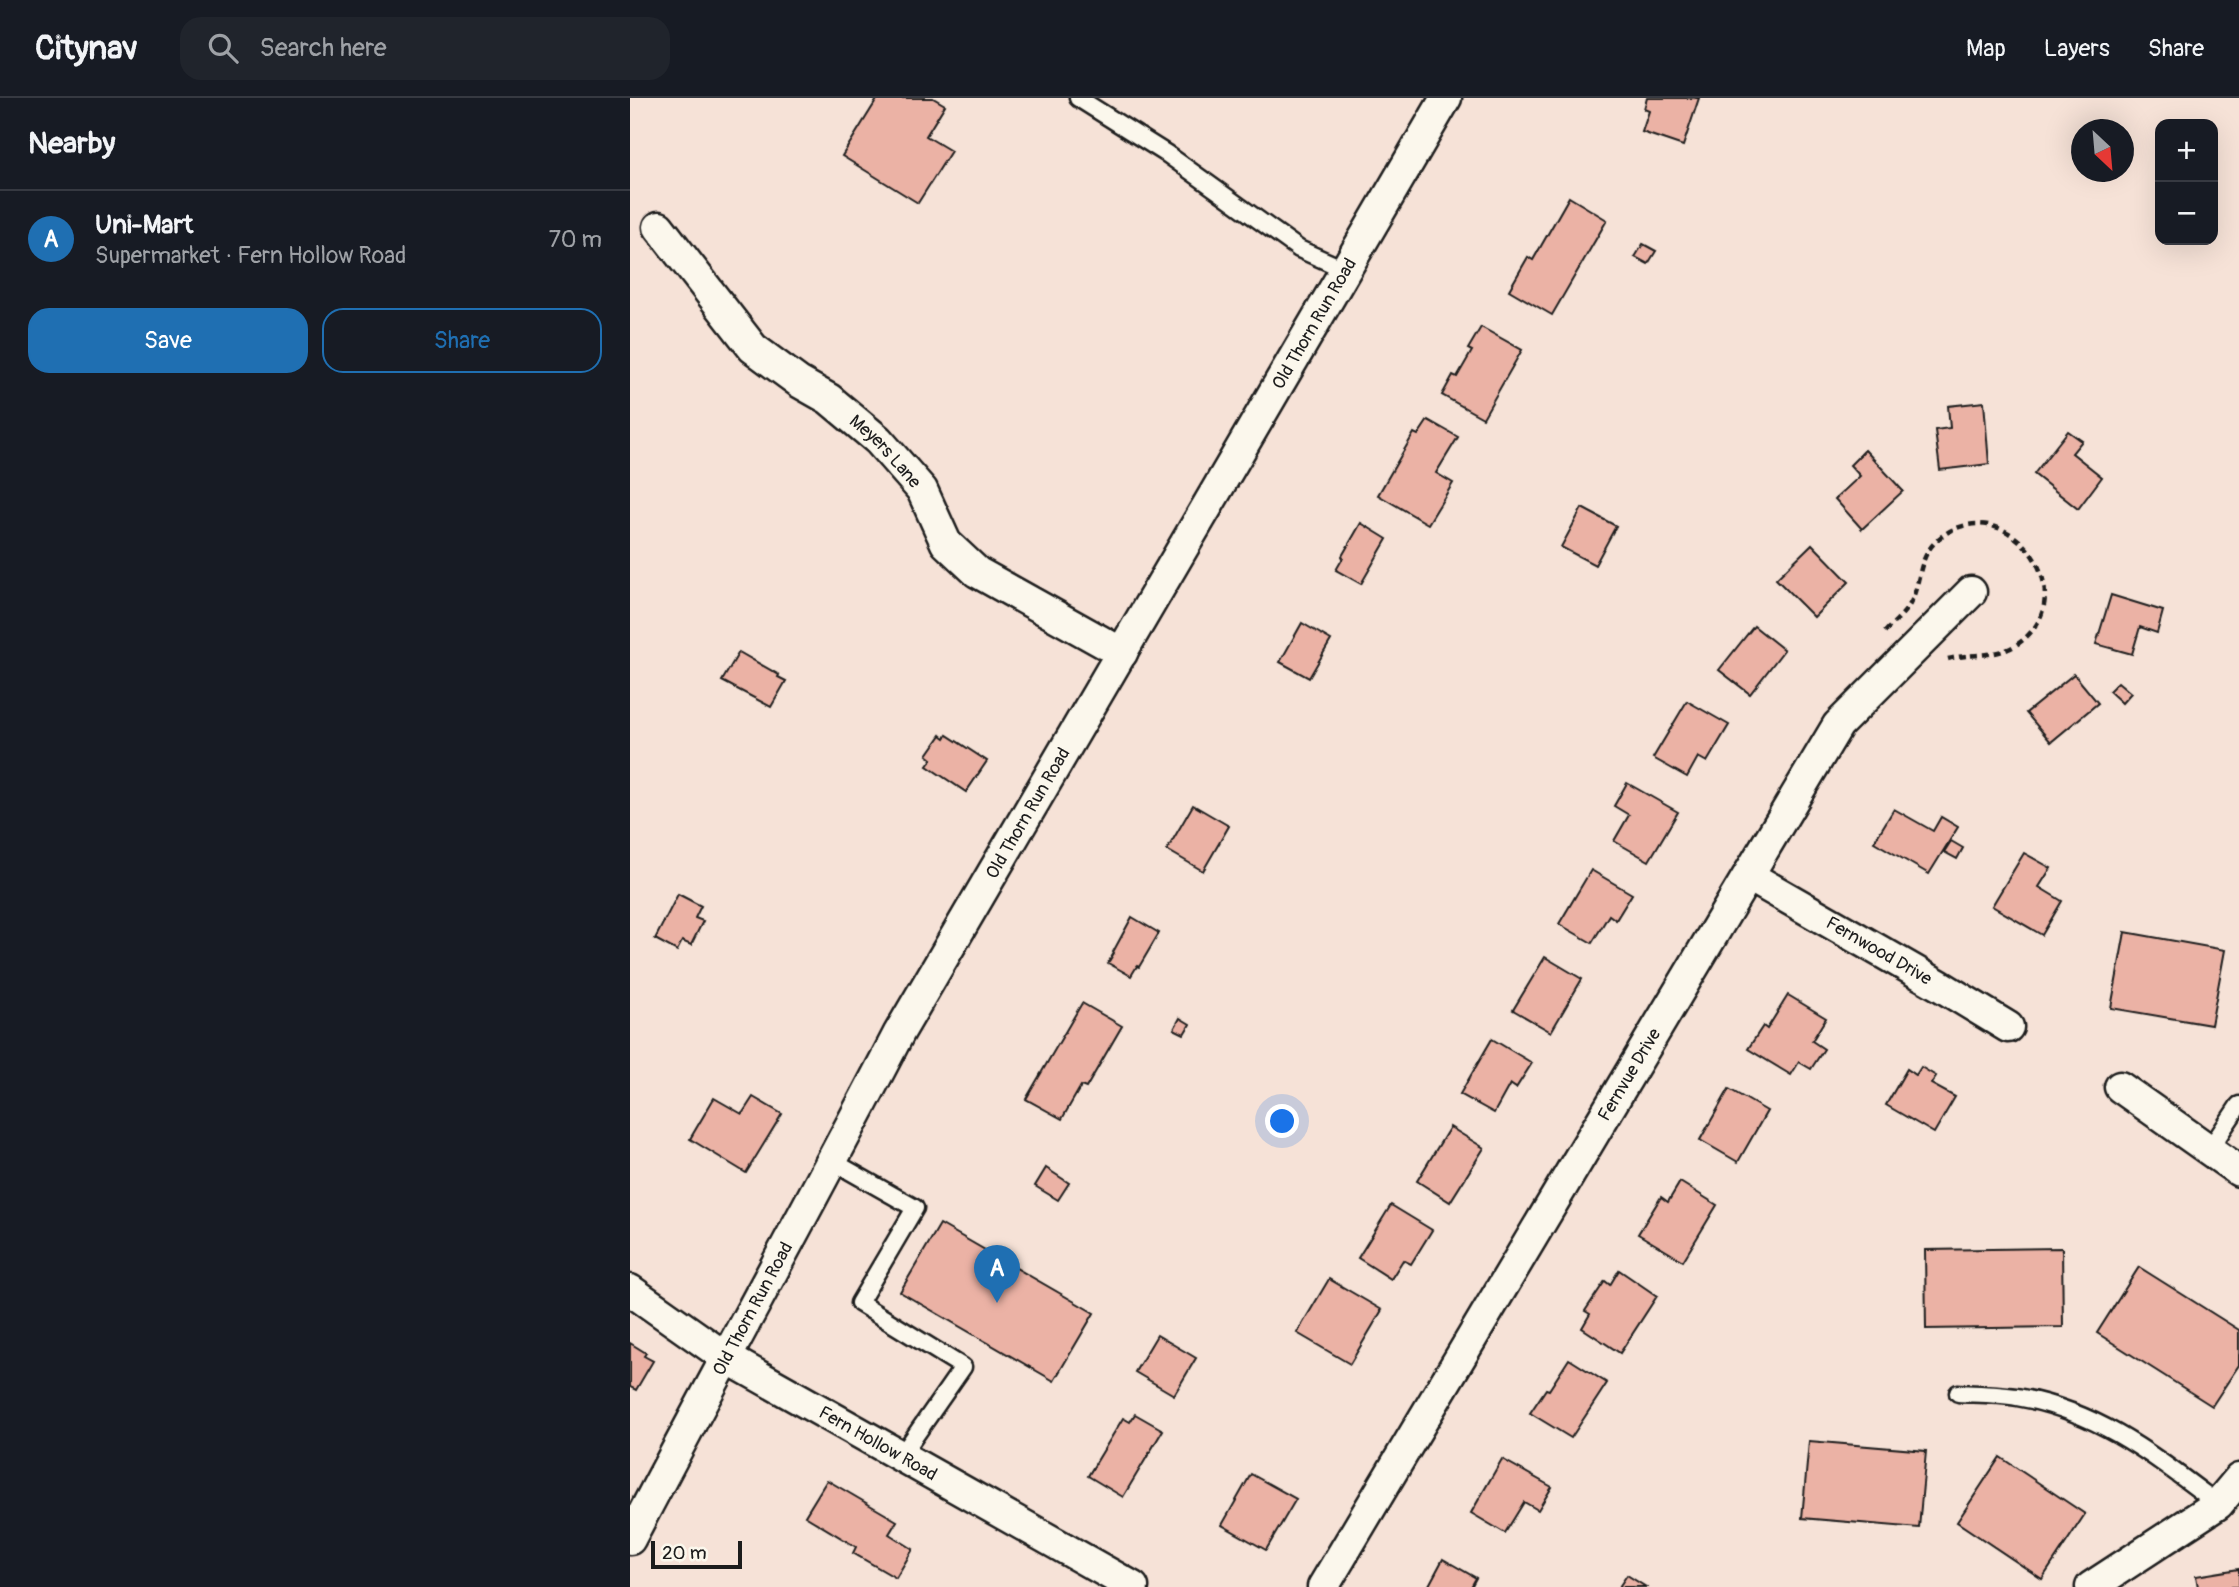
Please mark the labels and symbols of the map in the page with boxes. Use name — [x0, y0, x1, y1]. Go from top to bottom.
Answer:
north arrow — [2071, 119, 2134, 182]
street label: Old Thorn Run Road — [1267, 254, 1361, 393]
street label: Meyers Lane — [845, 410, 926, 493]
street label: Old Thorn Run Road — [980, 743, 1075, 883]
street label: Fernwood Drive — [1822, 911, 1936, 990]
street label: Fernvue Drive — [1593, 1024, 1666, 1125]
your location — [1265, 1104, 1299, 1138]
street label: Old Thorn Run Road — [707, 1238, 798, 1379]
pin: A — [974, 1245, 1020, 1303]
street label: Fern Hollow Road — [815, 1401, 941, 1486]
scale bar — [651, 1538, 742, 1570]

